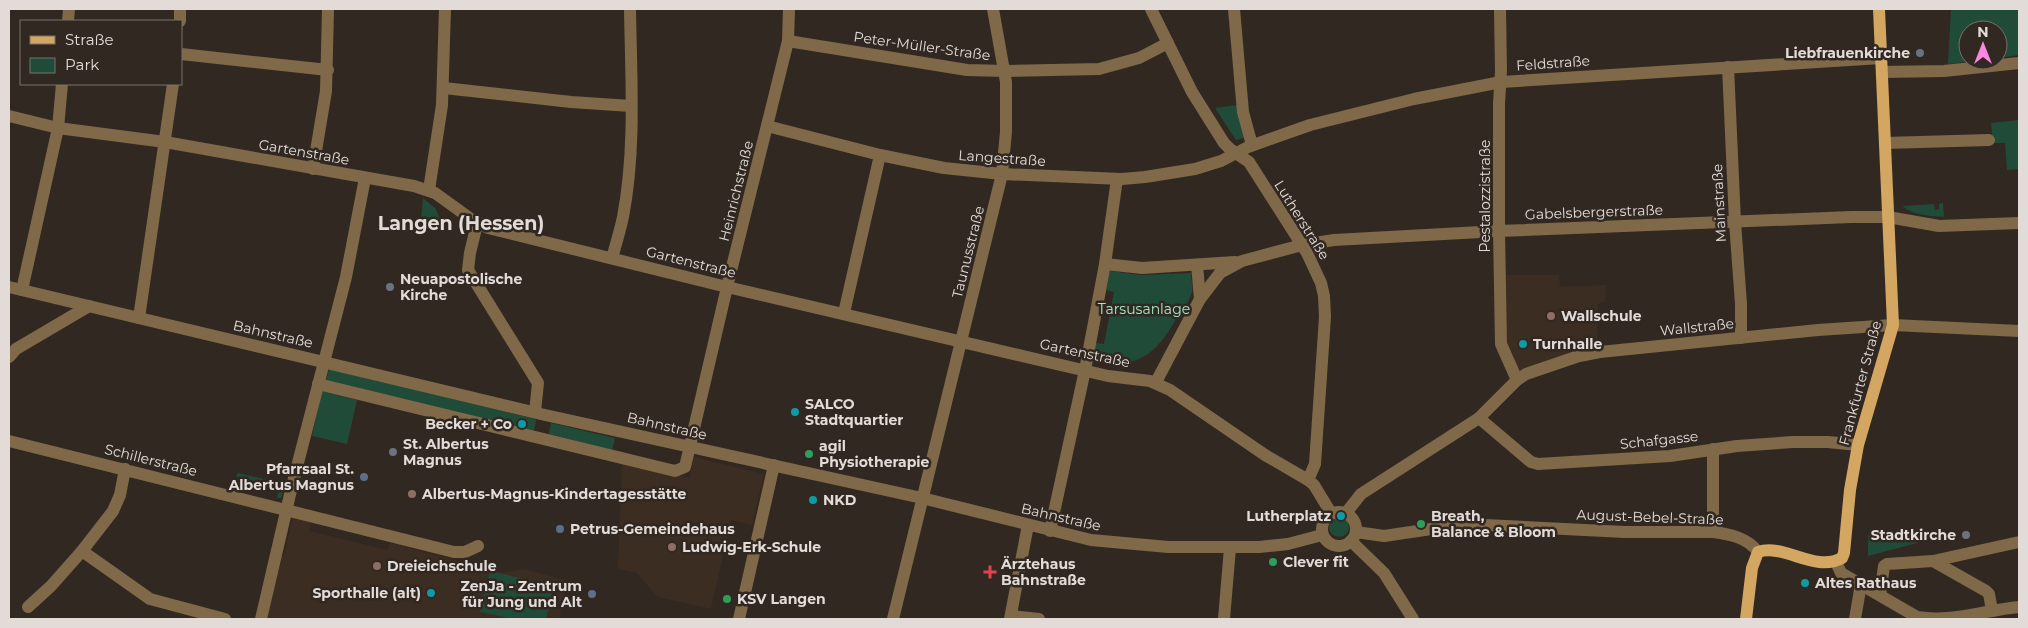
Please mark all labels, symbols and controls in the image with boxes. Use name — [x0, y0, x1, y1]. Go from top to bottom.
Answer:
legend — [20, 20, 182, 85]
north arrow — [1958, 20, 2008, 70]
text: N — [1977, 23, 1989, 41]
street label: Peter-Müller-Straße — [853, 28, 991, 64]
text: Straße — [65, 30, 114, 49]
place label: Liebfrauenkirche — [1785, 44, 1910, 62]
marker: Liebfrauenkirche — [1914, 47, 1926, 59]
street label: Feldstraße — [1515, 51, 1591, 75]
text: Park — [65, 55, 99, 74]
street label: Gartenstraße — [257, 135, 351, 169]
street label: Heinrichstraße — [715, 139, 757, 243]
street label: Pestalozzistraße — [1476, 140, 1494, 252]
street label: Langestraße — [958, 146, 1046, 170]
street label: Mainstraße — [1708, 163, 1730, 243]
street label: Lutherstraße — [1270, 177, 1334, 263]
street label: Gabelsbergerstraße — [1525, 201, 1663, 223]
street label: Taunusstraße — [948, 204, 988, 300]
district label: Langen (Hessen) — [378, 212, 544, 235]
street label: Gartenstraße — [644, 242, 738, 282]
place label: Neuapostolische Kirche — [400, 270, 523, 304]
marker: Neuapostolische Kirche — [384, 281, 396, 293]
park label: Tarsusanlage — [1098, 300, 1190, 318]
place label: Wallschule — [1561, 307, 1642, 325]
marker: Wallschule — [1545, 310, 1557, 322]
street label: Wallstraße — [1659, 314, 1735, 340]
street label: Bahnstraße — [231, 316, 315, 352]
street label: Frankfurter Straße — [1835, 319, 1885, 447]
street label: Gartenstraße — [1038, 335, 1132, 371]
place label: Turnhalle — [1533, 335, 1603, 353]
marker: Turnhalle — [1517, 338, 1529, 350]
place label: SALCO Stadtquartier — [805, 395, 903, 429]
marker: SALCO Stadtquartier — [789, 406, 801, 418]
street label: Bahnstraße — [625, 408, 709, 444]
place label: Becker + Co — [425, 415, 512, 433]
marker: Becker + Co — [516, 418, 528, 430]
street label: Schafgasse — [1619, 427, 1699, 453]
place label: St. Albertus Magnus — [403, 435, 489, 469]
place label: agil Physiotherapie — [819, 437, 930, 471]
street label: Schillerstraße — [103, 440, 199, 480]
marker: St. Albertus Magnus — [387, 446, 399, 458]
marker: agil Physiotherapie — [803, 448, 815, 460]
place label: Pfarrsaal St. Albertus Magnus — [228, 460, 355, 494]
marker: Pfarrsaal St. Albertus Magnus — [358, 471, 370, 483]
place label: Albertus-Magnus-Kindertagesstätte — [421, 485, 687, 503]
marker: Albertus-Magnus-Kindertagesstätte — [406, 488, 418, 500]
place label: NKD — [823, 491, 857, 509]
marker: NKD — [807, 494, 819, 506]
street label: Bahnstraße — [1019, 499, 1103, 535]
street label: August-Bebel-Straße — [1576, 505, 1724, 529]
place label: Lutherplatz — [1246, 507, 1331, 525]
place label: Breath, Balance & Bloom — [1431, 507, 1556, 541]
marker: Lutherplatz — [1335, 510, 1347, 522]
marker: Breath, Balance & Bloom — [1415, 518, 1427, 530]
place label: Petrus-Gemeindehaus — [570, 520, 735, 538]
marker: Petrus-Gemeindehaus — [554, 523, 566, 535]
place label: Stadtkirche — [1871, 526, 1956, 544]
marker: Stadtkirche — [1960, 529, 1972, 541]
place label: Ludwig-Erk-Schule — [682, 538, 821, 556]
marker: Ludwig-Erk-Schule — [666, 541, 678, 553]
place label: Clever fit — [1283, 553, 1349, 571]
place label: Ärztehaus Bahnstraße — [1000, 555, 1086, 589]
marker: Clever fit — [1267, 556, 1279, 568]
place label: Dreieichschule — [387, 557, 497, 575]
marker: Dreieichschule — [371, 560, 383, 572]
marker: Ärztehaus Bahnstraße — [983, 565, 997, 579]
place label: Altes Rathaus — [1814, 574, 1917, 592]
place label: ZenJa - Zentrum für Jung und Alt — [460, 577, 582, 611]
marker: Altes Rathaus — [1799, 577, 1811, 589]
place label: Sporthalle (alt) — [312, 584, 421, 602]
marker: Sporthalle (alt) — [425, 587, 437, 599]
marker: ZenJa - Zentrum für Jung und Alt — [586, 588, 598, 600]
place label: KSV Langen — [737, 590, 826, 608]
marker: KSV Langen — [721, 593, 733, 605]

